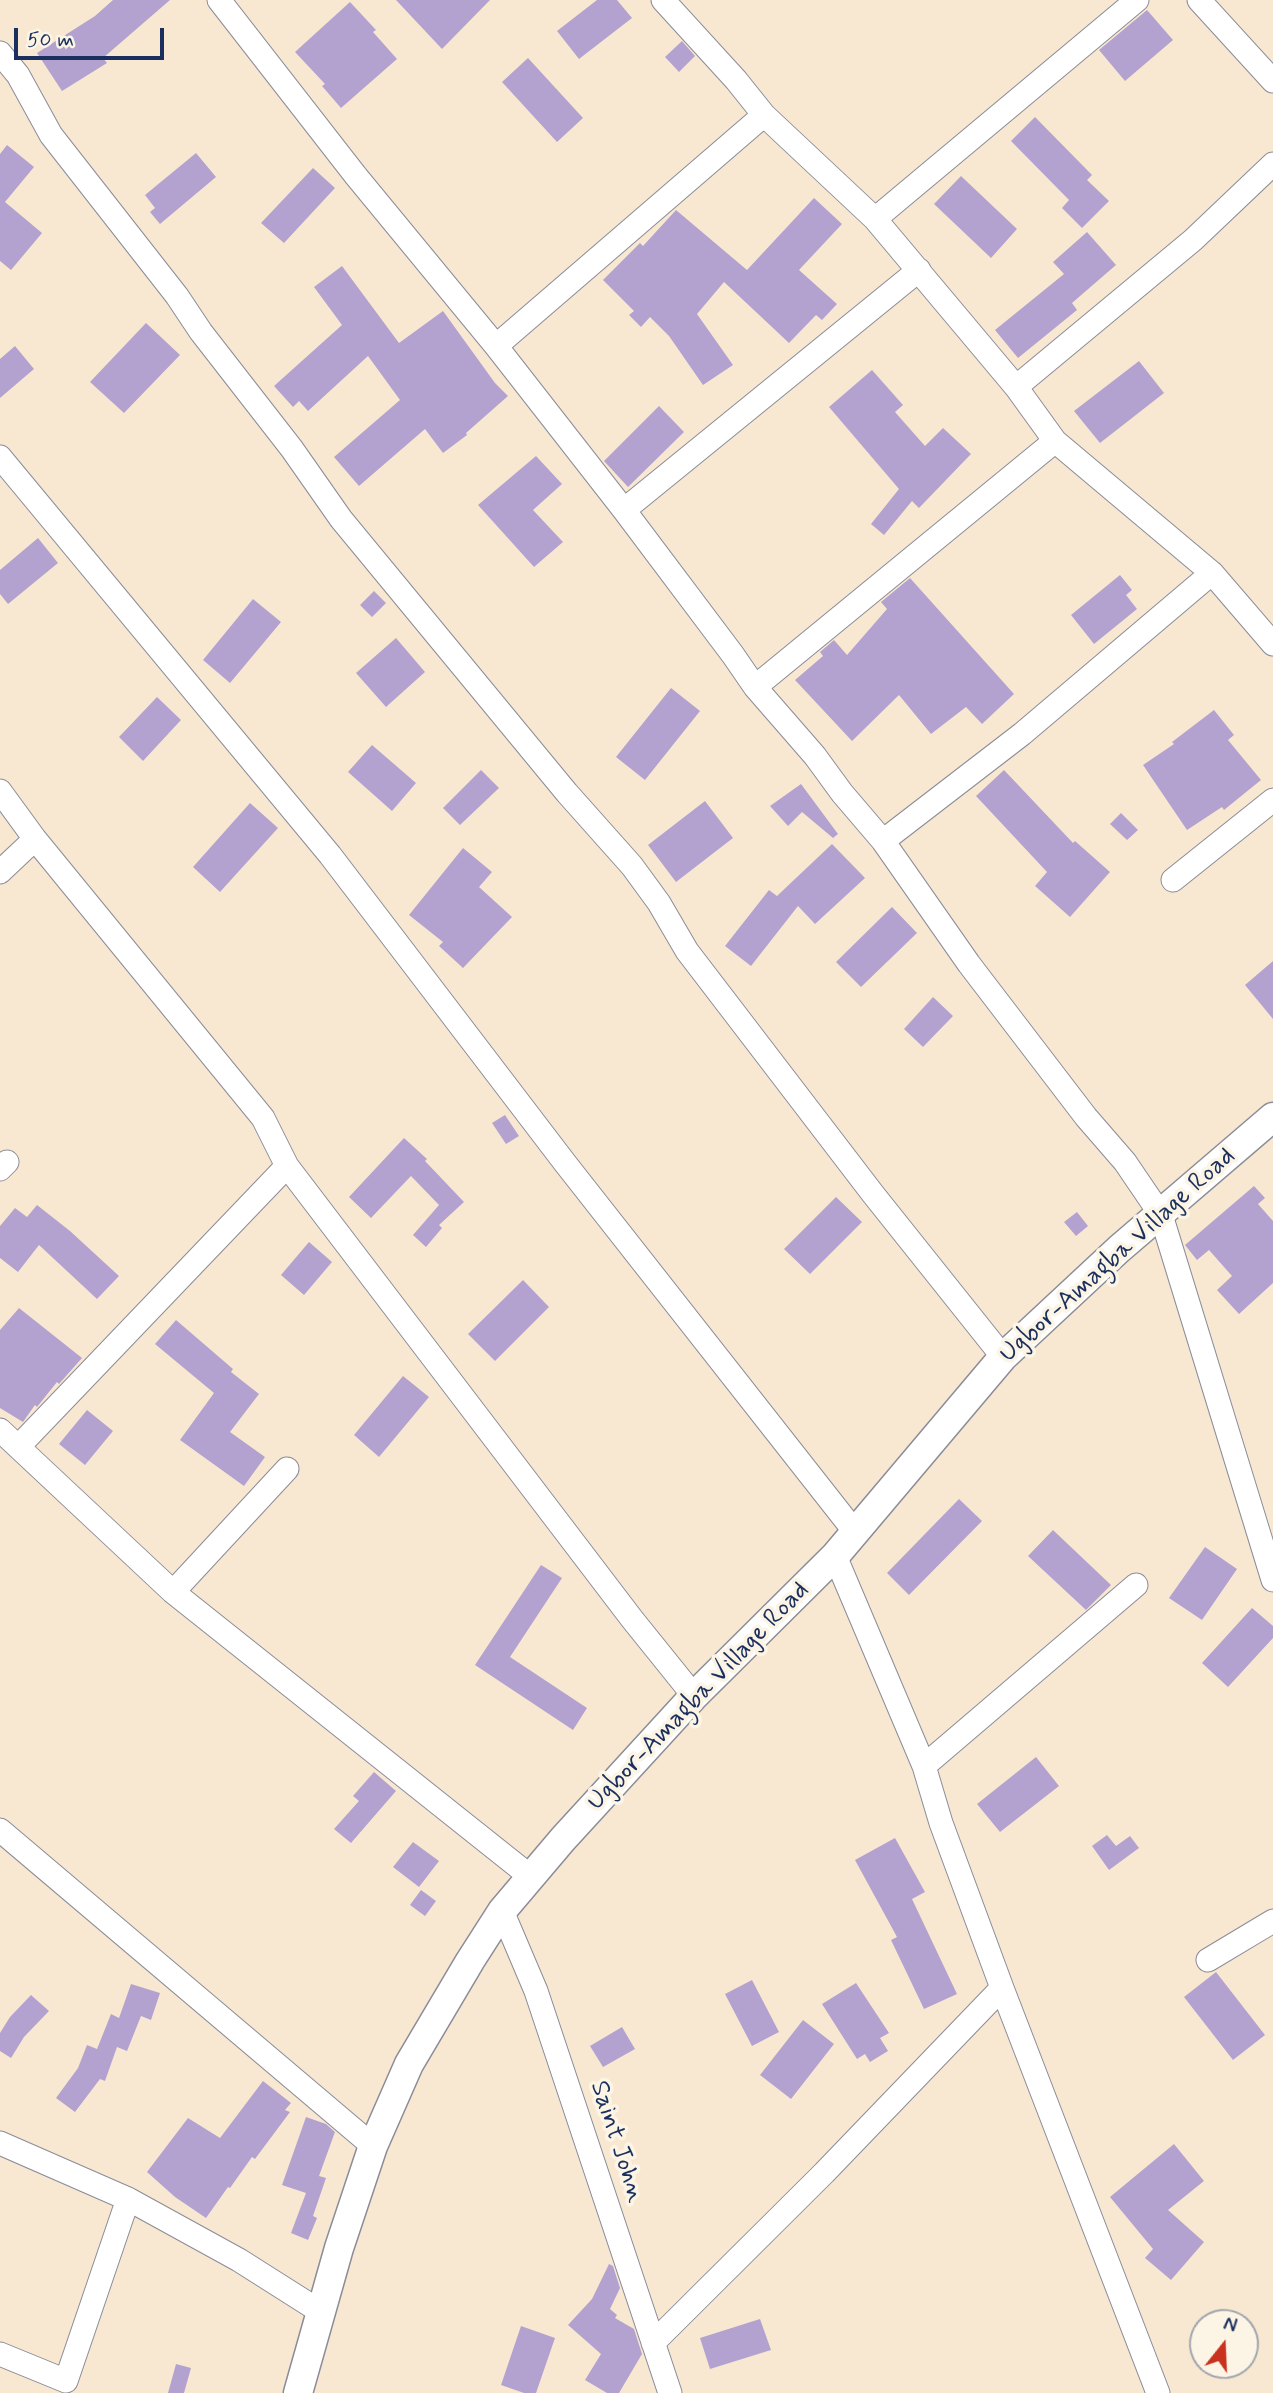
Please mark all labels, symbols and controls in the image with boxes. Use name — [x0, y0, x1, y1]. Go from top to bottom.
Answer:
scale bar — [18, 14, 168, 58]
text: 50 m — [27, 26, 74, 54]
street label: Ugbor-Amagba Village Road — [994, 1142, 1242, 1370]
street label: Ugbor-Amagba Village Road — [581, 1576, 817, 1818]
street label: Saint John — [582, 2077, 650, 2207]
north arrow — [1189, 2309, 1259, 2379]
text: N — [1220, 2312, 1240, 2339]

